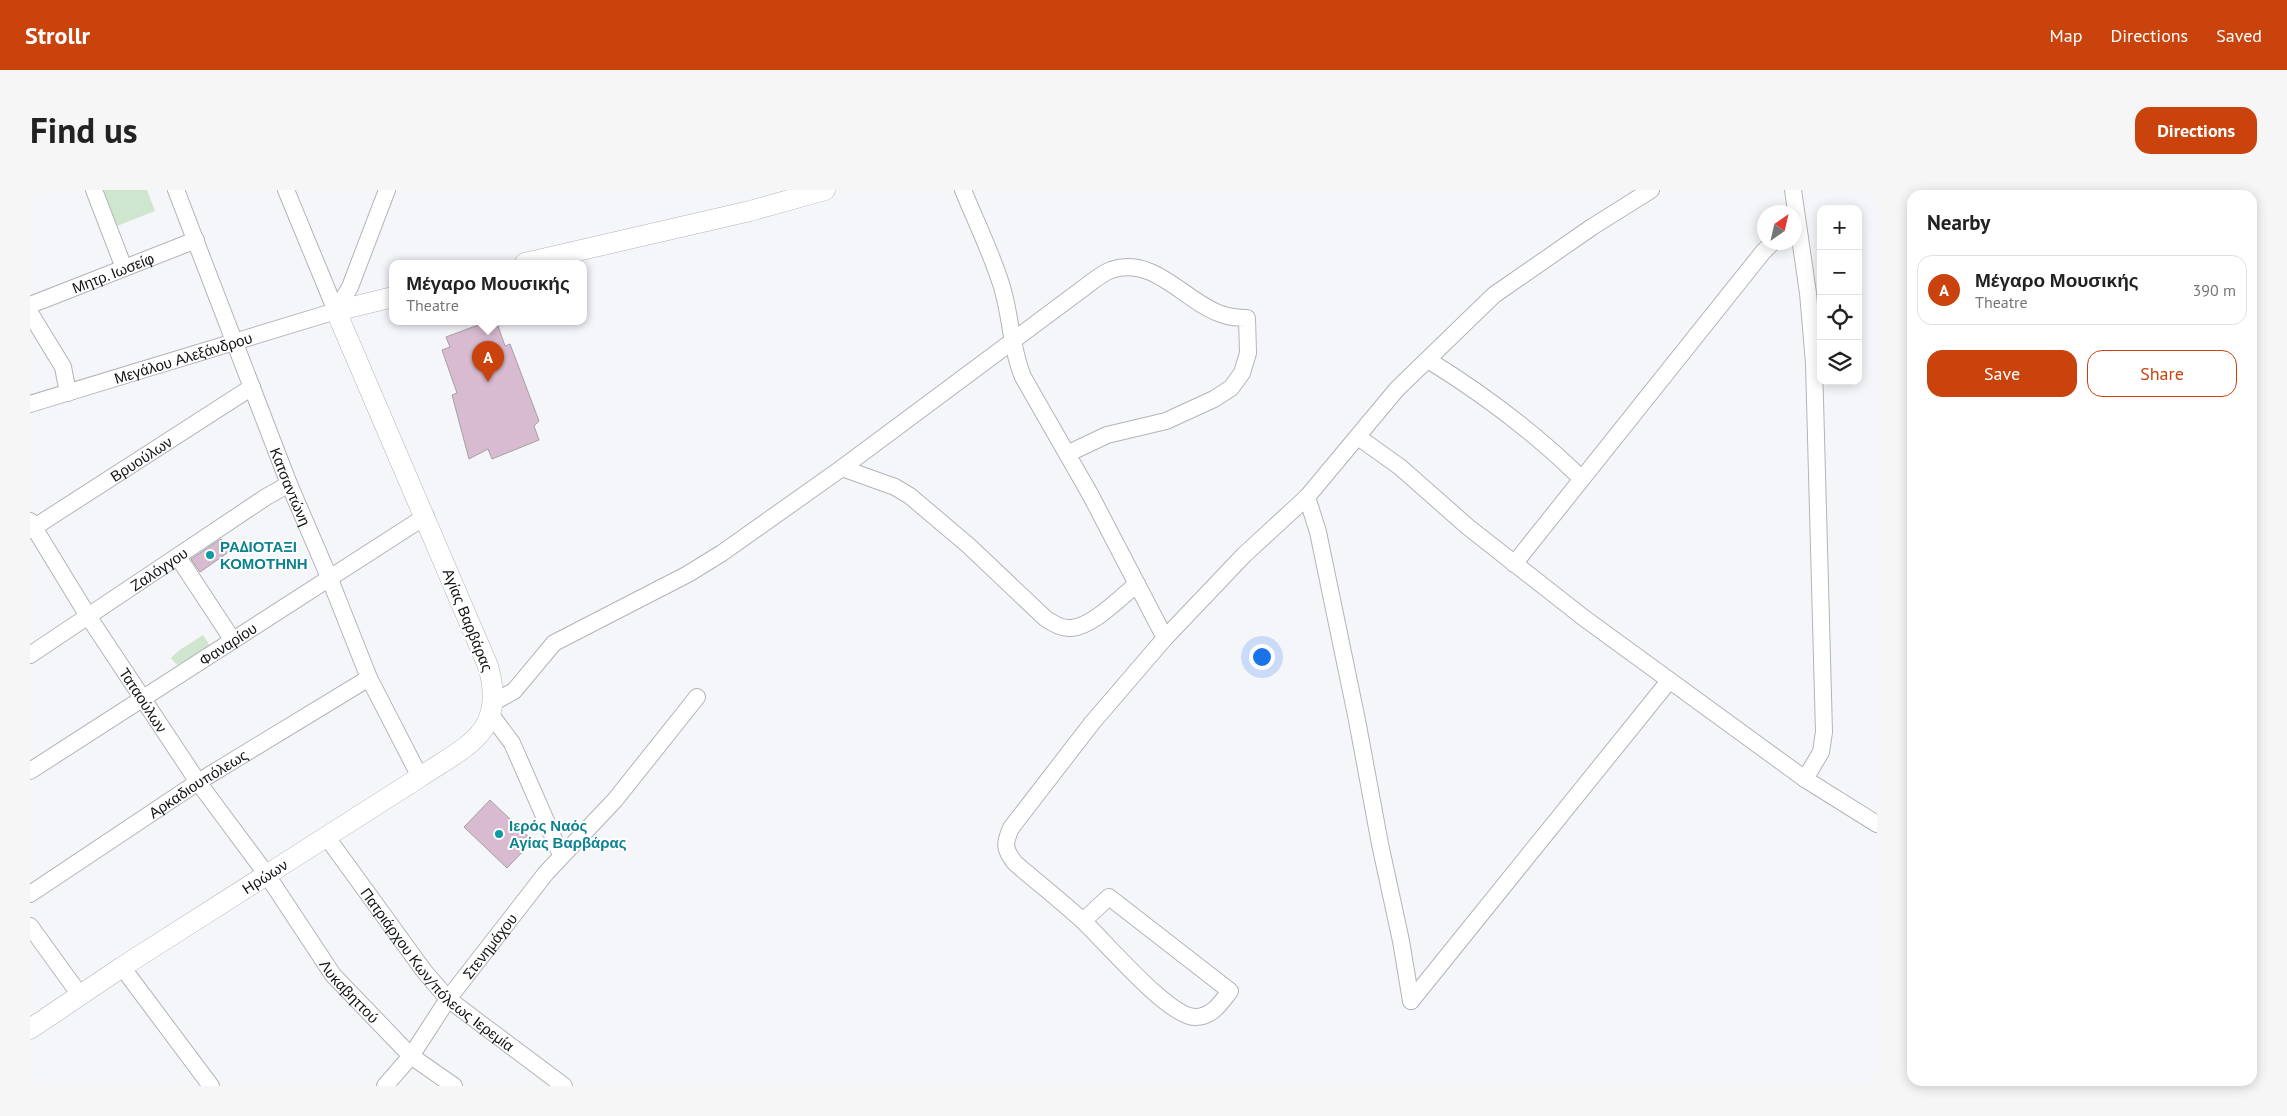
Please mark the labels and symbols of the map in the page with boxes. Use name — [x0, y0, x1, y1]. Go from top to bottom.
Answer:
north arrow — [1757, 205, 1802, 250]
street label: Μητρ. Ιωσείφ — [69, 248, 157, 297]
street label: Μεγάλου Αλεξάνδρου — [112, 328, 254, 387]
pin: A — [472, 341, 504, 382]
street label: Βρυούλων — [106, 432, 175, 485]
street label: Κατσαντώνη — [266, 445, 315, 529]
place label: ΡΑΔΙΟΤΑΞΙ ΚΟΜΟΤΗΝΗ — [220, 537, 308, 573]
street label: Ζαλόγγου — [127, 543, 191, 595]
marker: ΡΑΔΙΟΤΑΞΙ ΚΟΜΟΤΗΝΗ — [204, 549, 216, 561]
street label: Αγίας Βαρβάρας — [439, 566, 497, 674]
street label: Φαναρίου — [195, 618, 260, 669]
your location — [1249, 644, 1275, 670]
street label: Ταταούλων — [115, 664, 172, 736]
street label: Αρκαδιουπόλεως — [145, 745, 251, 822]
place label: Ιερός Ναός Αγίας Βαρβάρας — [509, 816, 627, 852]
marker: Ιερός Ναός Αγίας Βαρβάρας — [493, 828, 505, 840]
street label: Ηρώων — [238, 855, 291, 898]
street label: Πατριάρχου Κων/πόλεως Ιερεμία — [357, 884, 518, 1055]
street label: Στενημάχου — [458, 909, 521, 982]
street label: Λυκαβηττού — [316, 956, 383, 1027]

